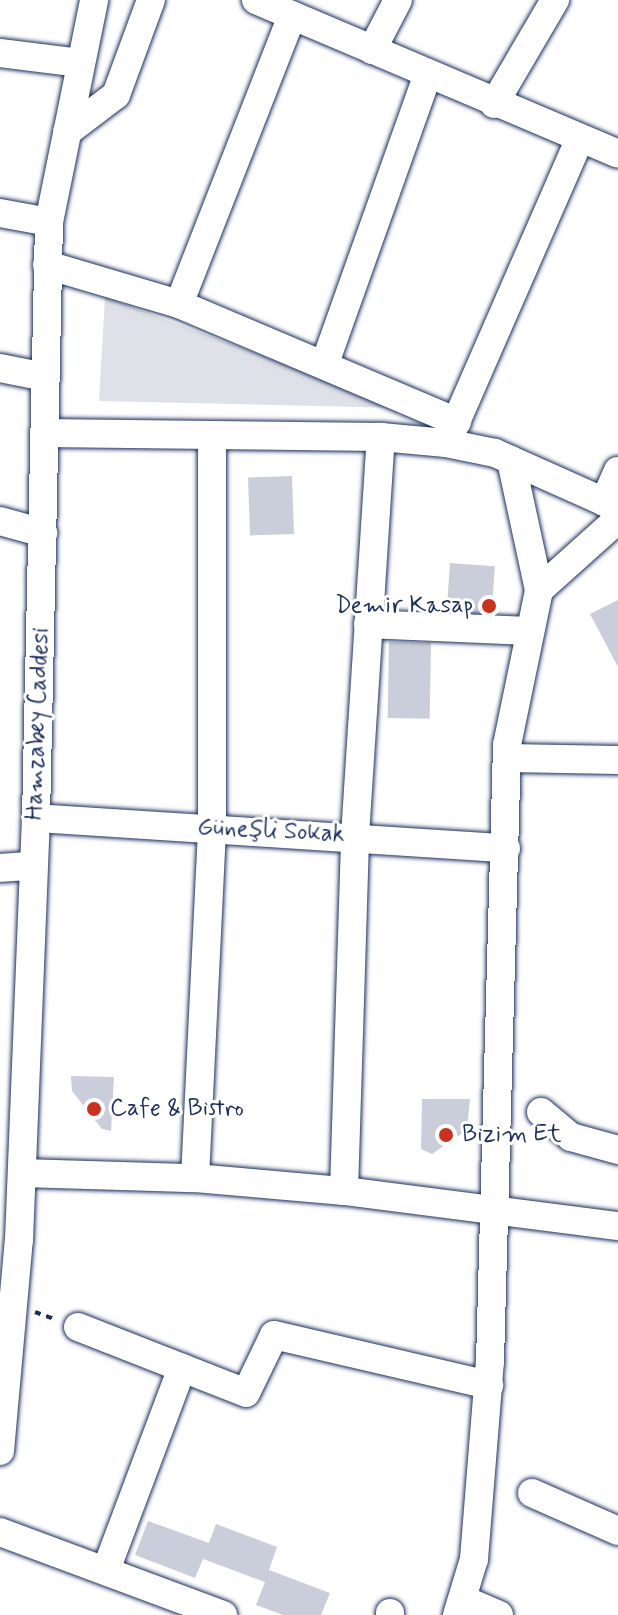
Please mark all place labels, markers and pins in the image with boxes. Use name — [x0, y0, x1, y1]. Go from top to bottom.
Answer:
place label: Demir Kasap — [338, 592, 473, 620]
marker: Demir Kasap — [480, 597, 498, 615]
place label: Cafe & Bistro — [110, 1095, 244, 1123]
marker: Cafe & Bistro — [85, 1100, 103, 1118]
place label: Bizim Et — [462, 1121, 562, 1149]
marker: Bizim Et — [437, 1126, 455, 1144]

